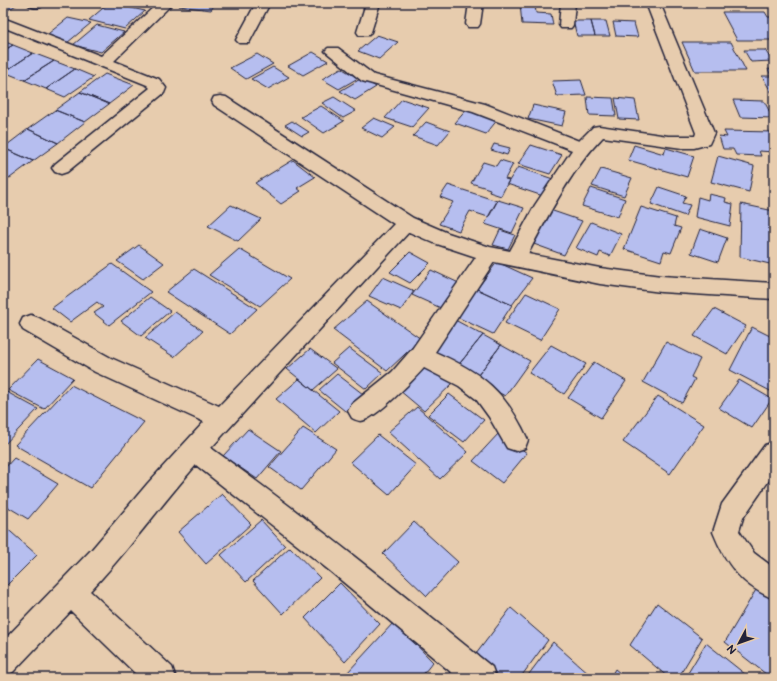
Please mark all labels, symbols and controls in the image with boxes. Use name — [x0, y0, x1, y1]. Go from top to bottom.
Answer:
north arrow — [719, 623, 759, 663]
text: N — [724, 642, 739, 657]

